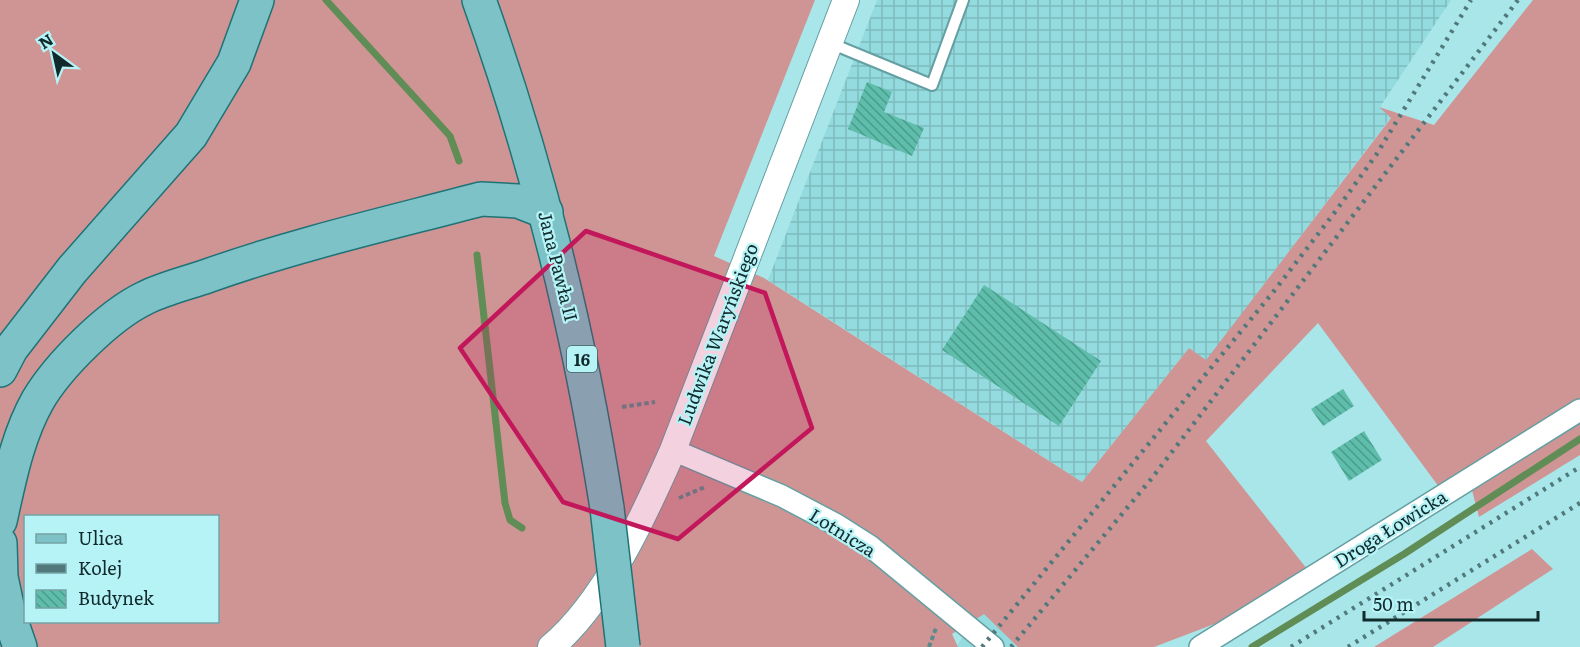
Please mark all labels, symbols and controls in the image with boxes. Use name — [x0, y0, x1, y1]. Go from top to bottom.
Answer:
north arrow — [24, 24, 84, 84]
text: N — [33, 27, 57, 54]
street label: Jana Pawła II — [532, 208, 586, 324]
street label: Ludwika Waryńskiego — [670, 239, 764, 429]
road number: 16 — [567, 346, 597, 372]
street label: Droga Łowicka — [1328, 482, 1452, 574]
street label: Lotnicza — [804, 501, 882, 563]
legend — [24, 515, 219, 623]
text: Ulica — [78, 524, 124, 551]
text: Kolej — [78, 554, 122, 581]
text: Budynek — [78, 584, 155, 611]
scale bar — [1364, 584, 1538, 622]
text: 50 m — [1373, 590, 1414, 617]

